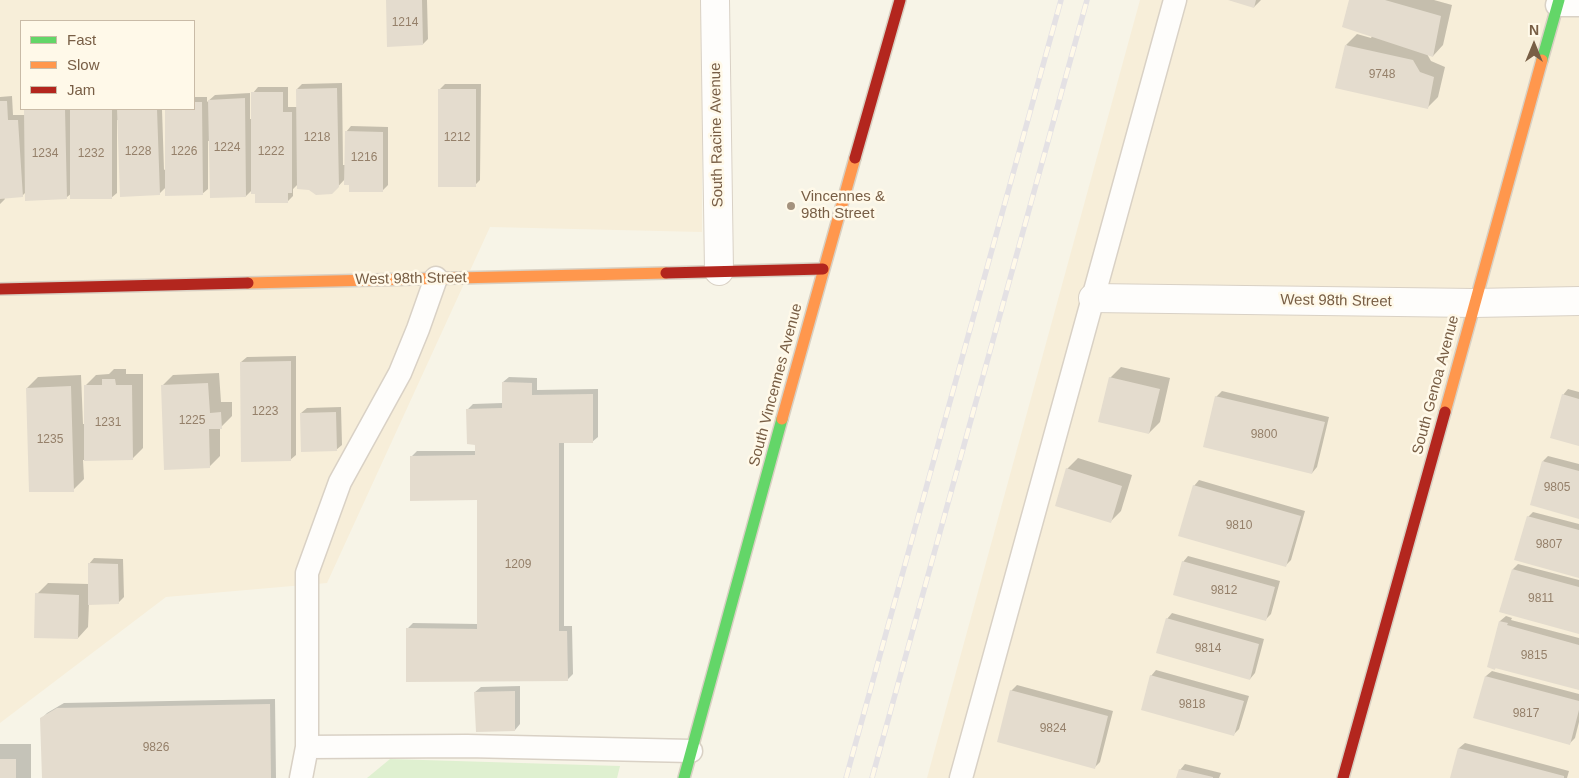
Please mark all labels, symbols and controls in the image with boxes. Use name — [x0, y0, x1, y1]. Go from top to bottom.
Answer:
house number: 1214 — [392, 16, 418, 30]
legend — [20, 20, 195, 110]
north arrow — [1509, 20, 1559, 70]
text: N — [1529, 22, 1539, 38]
text: Fast — [67, 31, 96, 48]
text: Slow — [67, 56, 100, 73]
street label: South Racine Avenue — [707, 62, 727, 208]
house number: 9748 — [1369, 68, 1395, 82]
text: Jam — [67, 81, 95, 98]
house number: 1218 — [304, 131, 330, 145]
house number: 1212 — [444, 131, 470, 145]
house number: 1224 — [214, 141, 240, 155]
house number: 1228 — [125, 145, 151, 159]
house number: 1226 — [171, 145, 197, 159]
house number: 1222 — [258, 145, 284, 159]
house number: 1234 — [32, 147, 58, 161]
house number: 1232 — [78, 147, 104, 161]
house number: 1216 — [351, 151, 377, 165]
place label: Vincennes & 98th Street — [801, 188, 885, 223]
marker: Vincennes & 98th Street — [785, 200, 797, 212]
street label: West 98th Street — [355, 269, 467, 289]
street label: West 98th Street — [1280, 291, 1392, 311]
street label: South Vincennes Avenue — [746, 302, 806, 468]
street label: South Genoa Avenue — [1409, 314, 1463, 456]
house number: 1223 — [252, 405, 278, 419]
house number: 1225 — [179, 414, 205, 428]
house number: 1231 — [95, 416, 121, 430]
house number: 9800 — [1251, 428, 1277, 442]
house number: 1235 — [37, 433, 63, 447]
house number: 9805 — [1544, 481, 1570, 495]
house number: 9810 — [1226, 519, 1252, 533]
house number: 9807 — [1536, 538, 1562, 552]
house number: 1209 — [505, 558, 531, 572]
house number: 9812 — [1211, 584, 1237, 598]
house number: 9811 — [1528, 592, 1554, 606]
house number: 9814 — [1195, 642, 1221, 656]
house number: 9815 — [1521, 649, 1547, 663]
house number: 9818 — [1179, 698, 1205, 712]
house number: 9817 — [1513, 707, 1539, 721]
house number: 9824 — [1040, 722, 1066, 736]
house number: 9826 — [143, 741, 169, 755]

